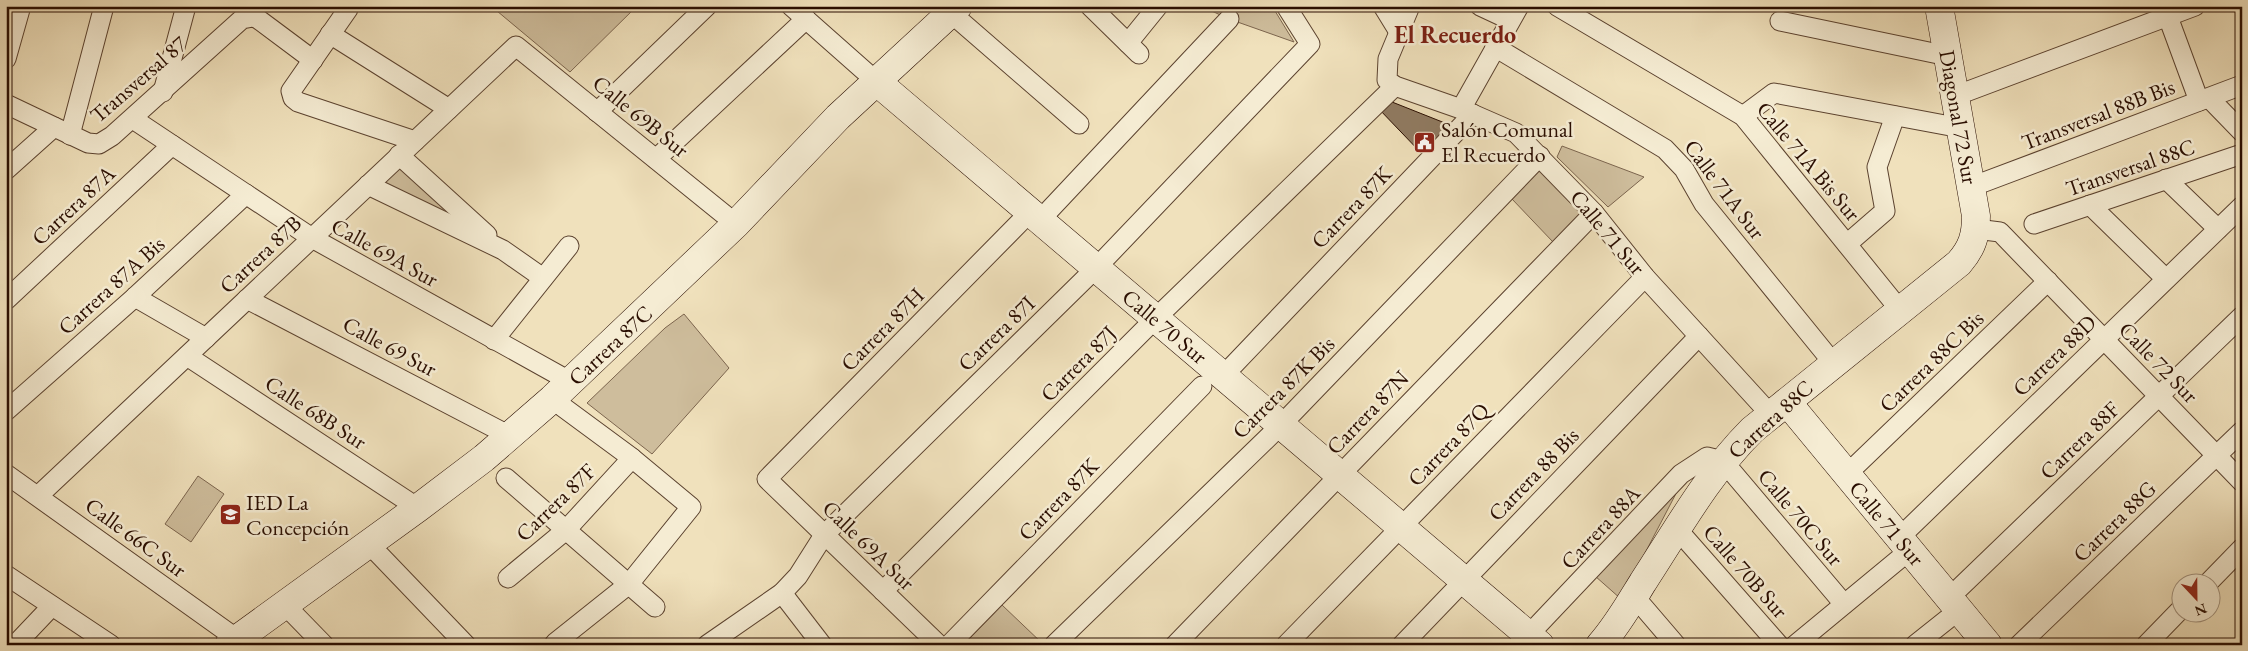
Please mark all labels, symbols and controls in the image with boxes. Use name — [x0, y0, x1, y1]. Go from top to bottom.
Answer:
district label: El Recuerdo — [1394, 19, 1516, 50]
street label: Transversal 87 — [84, 29, 193, 129]
street label: Diagonal 72 Sur — [1932, 48, 1985, 187]
street label: Calle 69B Sur — [587, 69, 695, 164]
street label: Transversal 88B Bis — [2017, 72, 2179, 157]
street label: Calle 71A Bis Sur — [1750, 95, 1868, 228]
place label: Salón Comunal El Recuerdo — [1441, 115, 1573, 169]
public building icon: Salón Comunal El Recuerdo — [1413, 130, 1437, 154]
street label: Transversal 88C — [2062, 132, 2199, 203]
street label: Calle 71A Sur — [1678, 134, 1772, 246]
street label: Carrera 87A — [25, 159, 122, 252]
street label: Carrera 87K — [1305, 159, 1399, 255]
street label: Calle 71 Sur — [1564, 184, 1652, 281]
street label: Carrera 87B — [213, 209, 308, 300]
street label: Calle 69A Sur — [326, 211, 444, 294]
street label: Carrera 87A Bis — [52, 230, 171, 341]
street label: Carrera 87H — [834, 281, 930, 377]
street label: Calle 70 Sur — [1116, 282, 1214, 371]
street label: Carrera 87I — [951, 289, 1042, 377]
street label: Carrera 87C — [562, 299, 659, 392]
street label: Carrera 88C Bis — [1873, 304, 1990, 419]
street label: Carrera 88D — [2006, 308, 2103, 403]
street label: Calle 69 Sur — [338, 310, 442, 384]
street label: Calle 72 Sur — [2113, 315, 2205, 410]
street label: Carrera 87J — [1034, 319, 1123, 408]
street label: Carrera 87K Bis — [1226, 330, 1341, 445]
street label: Carrera 87N — [1320, 363, 1415, 461]
street label: Calle 68B Sur — [259, 369, 373, 456]
street label: Carrera 88C — [1722, 373, 1819, 465]
street label: Carrera 87Q — [1401, 394, 1498, 493]
street label: Carrera 88F — [2033, 395, 2126, 486]
street label: Carrera 88 Bis — [1482, 421, 1585, 527]
street label: Carrera 87K — [1012, 451, 1106, 547]
street label: Carrera 87F — [509, 457, 602, 548]
street label: Calle 70C Sur — [1751, 463, 1850, 572]
street label: Carrera 88G — [2066, 474, 2162, 568]
street label: Calle 71 Sur — [1843, 475, 1931, 572]
street label: Carrera 88A — [1554, 479, 1647, 575]
place label: IED La Concepción — [246, 488, 350, 542]
street label: Calle 66C Sur — [79, 491, 193, 584]
street label: Calle 69A Sur — [816, 494, 922, 597]
school or university icon: IED La Concepción — [218, 503, 242, 527]
street label: Calle 70B Sur — [1697, 518, 1795, 625]
north arrow — [2170, 574, 2220, 624]
text: N — [2192, 600, 2209, 621]

